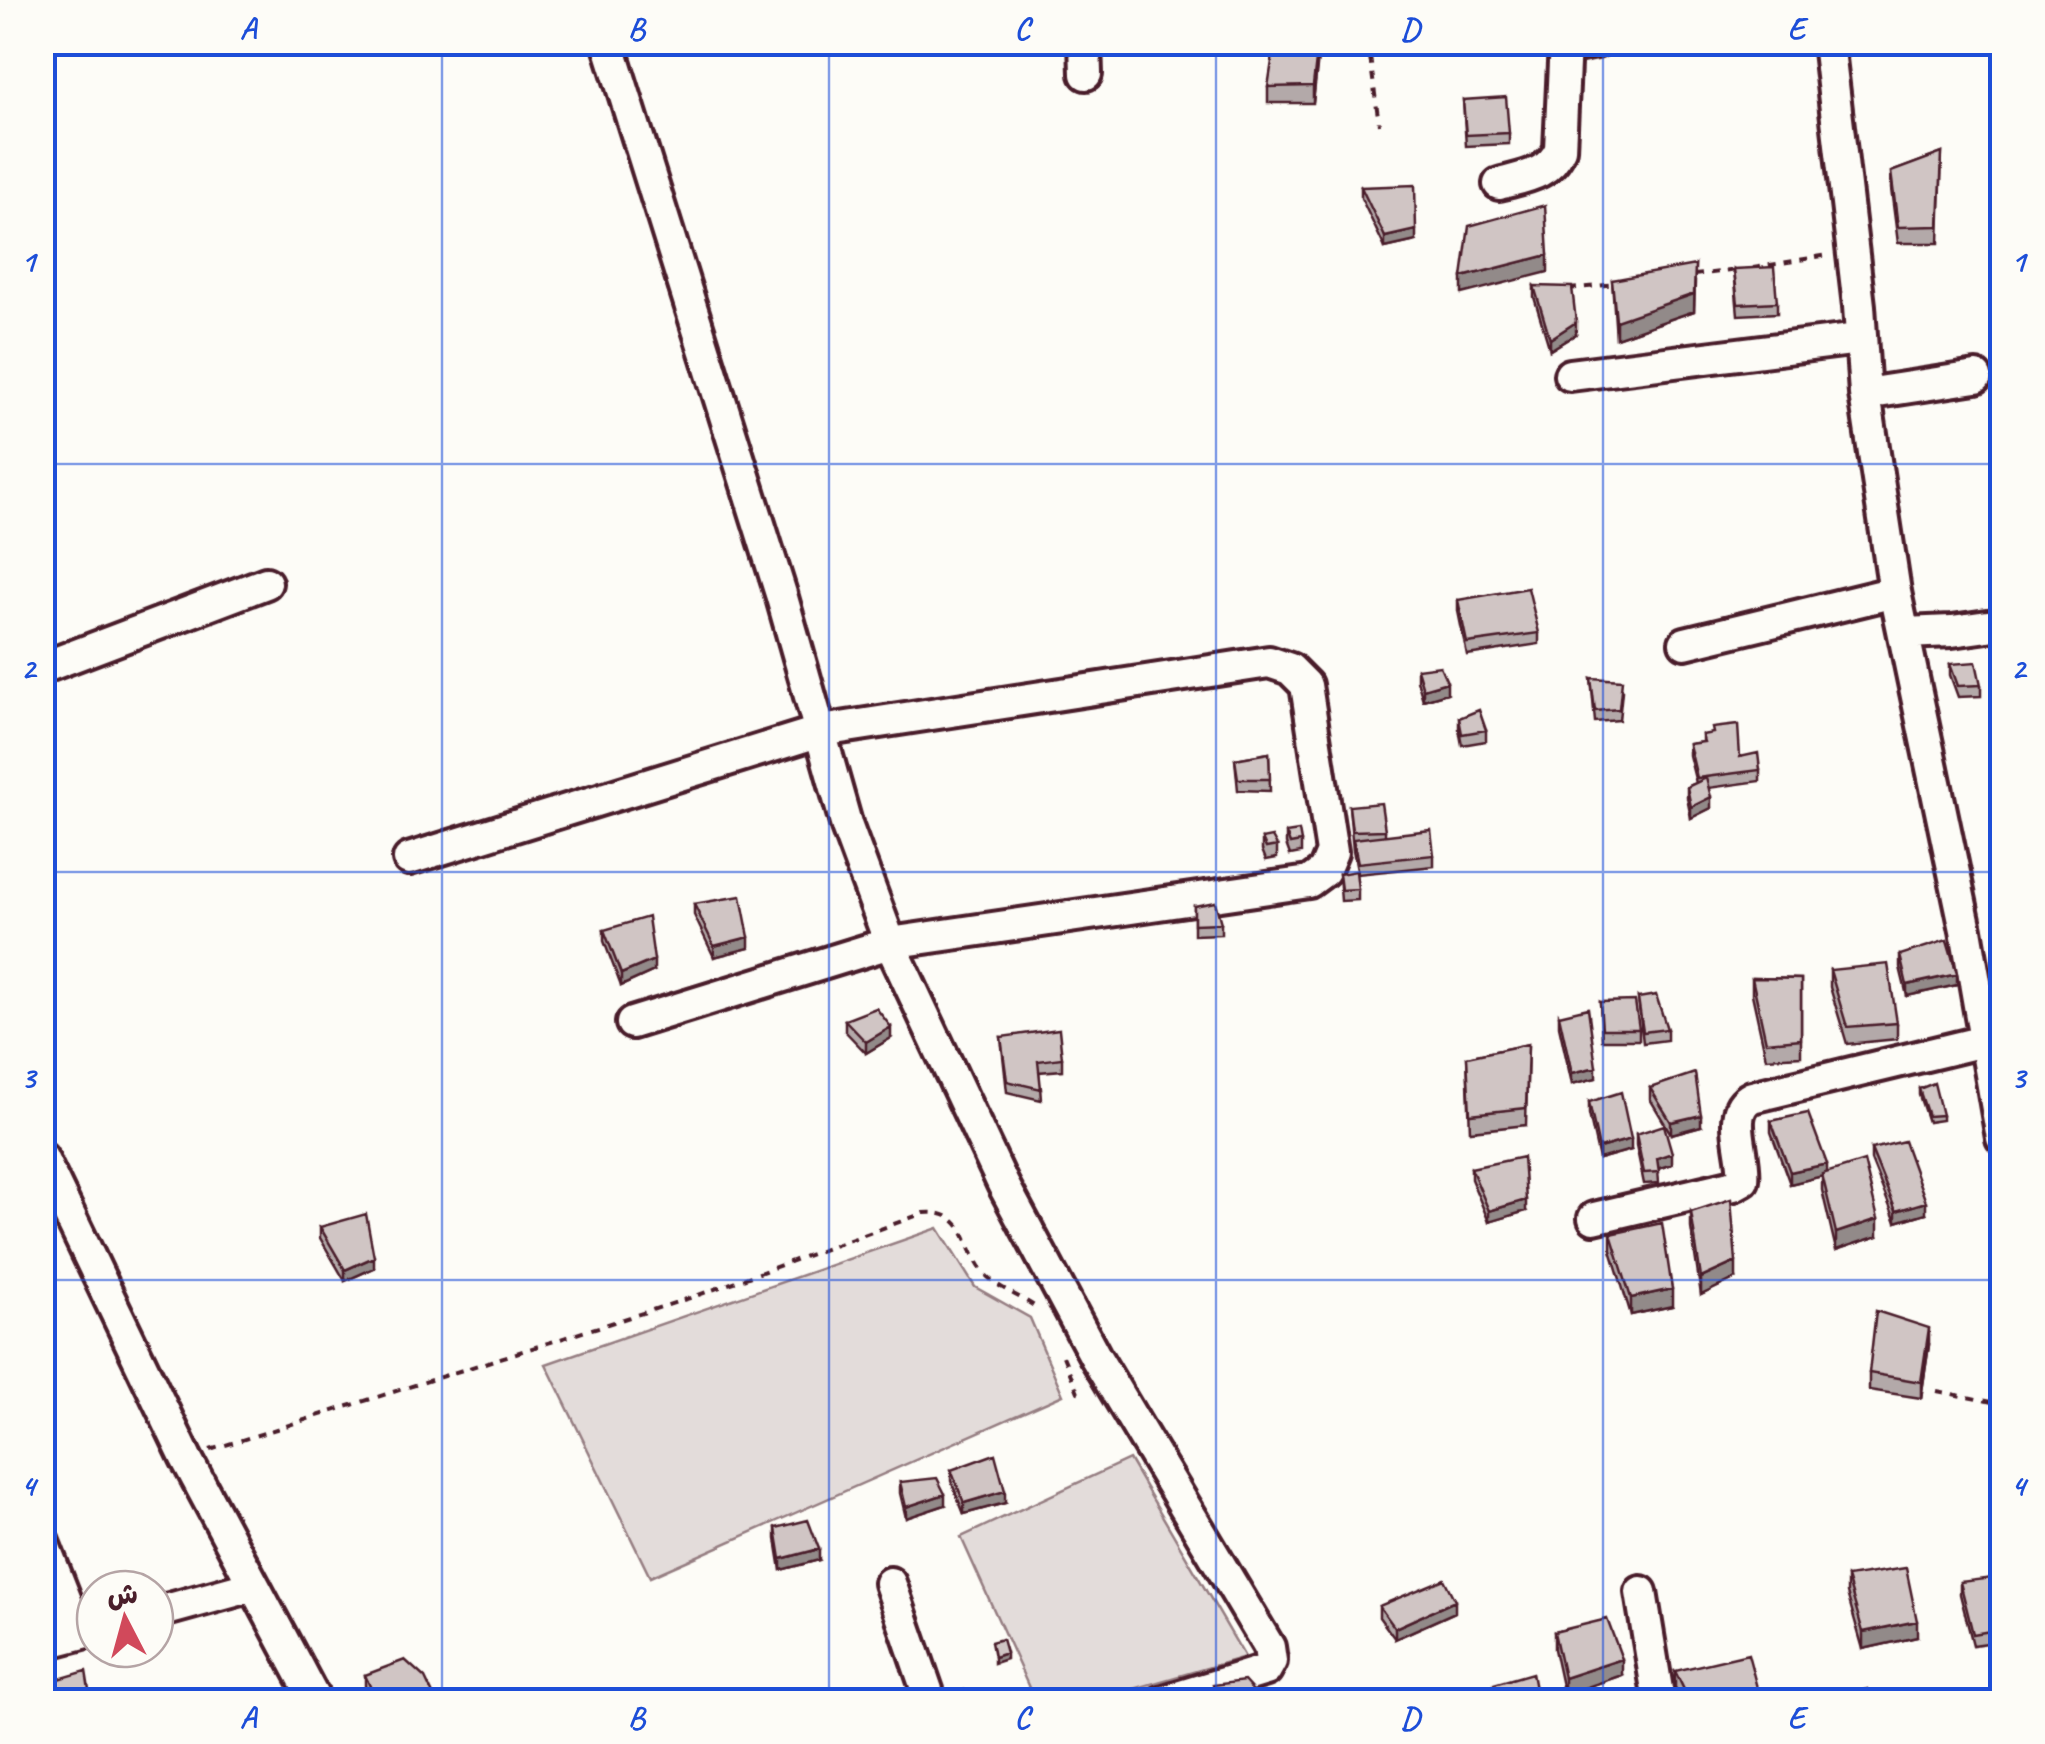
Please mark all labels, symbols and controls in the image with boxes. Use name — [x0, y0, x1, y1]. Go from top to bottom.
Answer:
text: A — [240, 8, 259, 49]
text: B — [628, 8, 647, 49]
text: C — [1014, 8, 1034, 49]
text: D — [1401, 8, 1423, 49]
text: E — [1787, 8, 1809, 49]
text: 1 — [21, 240, 39, 281]
text: 1 — [2011, 240, 2029, 281]
text: 2 — [21, 648, 38, 689]
text: 2 — [2011, 648, 2028, 689]
text: 3 — [21, 1057, 38, 1098]
text: 3 — [2011, 1057, 2028, 1098]
text: 4 — [21, 1465, 39, 1506]
text: 4 — [2011, 1465, 2029, 1506]
north arrow — [75, 1569, 175, 1669]
text: ش — [105, 1576, 140, 1614]
text: A — [240, 1697, 259, 1738]
text: B — [628, 1697, 647, 1738]
text: C — [1014, 1697, 1034, 1738]
text: D — [1401, 1697, 1423, 1738]
text: E — [1787, 1697, 1809, 1738]

